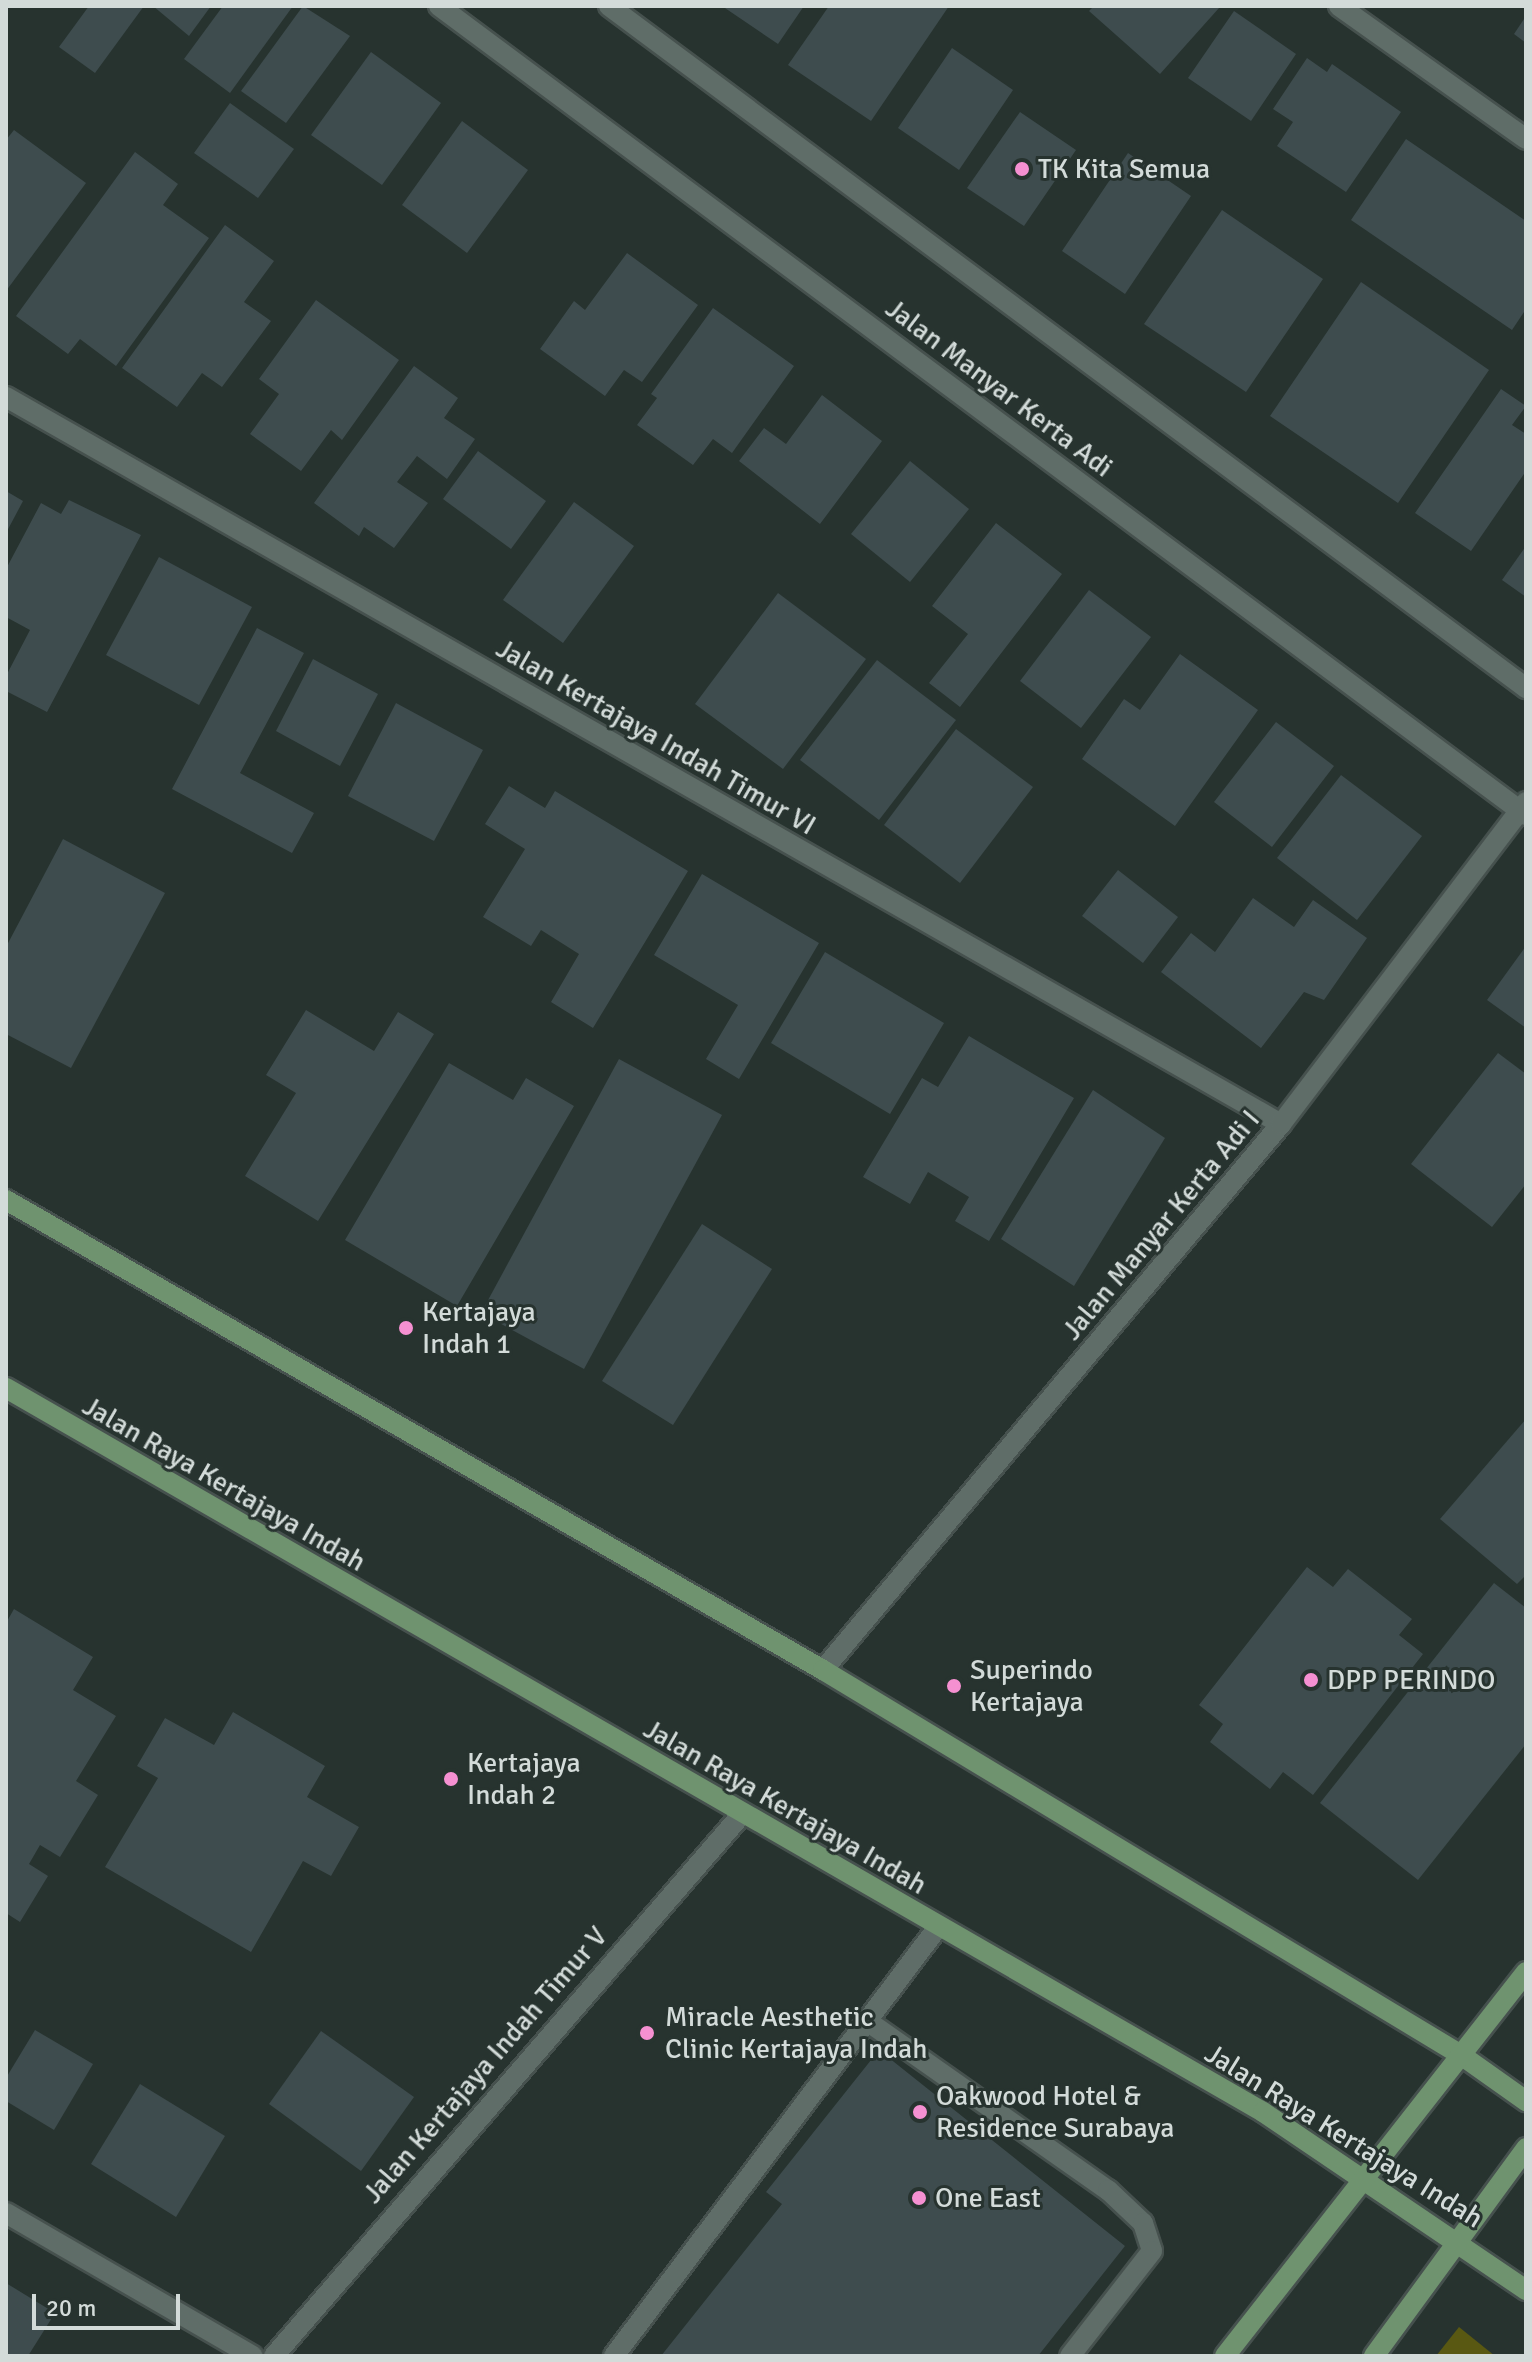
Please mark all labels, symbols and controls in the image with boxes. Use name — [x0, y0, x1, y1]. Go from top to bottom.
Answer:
place label: TK Kita Semua — [1038, 152, 1210, 186]
marker: TK Kita Semua — [1013, 160, 1031, 178]
street label: Jalan Manyar Kerta Adi — [879, 292, 1119, 484]
street label: Jalan Kertajaya Indah Timur VI — [490, 632, 822, 842]
street label: Jalan Manyar Kerta Adi I — [1055, 1103, 1267, 1347]
place label: Kertajaya Indah 1 — [422, 1295, 536, 1361]
marker: Kertajaya Indah 1 — [397, 1319, 415, 1337]
street label: Jalan Raya Kertajaya Indah — [77, 1389, 371, 1579]
place label: Superindo Kertajaya — [970, 1653, 1093, 1719]
place label: DPP PERINDO — [1327, 1663, 1495, 1697]
marker: DPP PERINDO — [1302, 1671, 1320, 1689]
marker: Superindo Kertajaya — [945, 1677, 963, 1695]
street label: Jalan Raya Kertajaya Indah — [638, 1712, 932, 1902]
place label: Kertajaya Indah 2 — [467, 1746, 581, 1812]
marker: Kertajaya Indah 2 — [442, 1770, 460, 1788]
street label: Jalan Kertajaya Indah Timur V — [356, 1920, 614, 2210]
place label: Miracle Aesthetic Clinic Kertajaya Indah — [665, 2000, 927, 2066]
marker: Miracle Aesthetic Clinic Kertajaya Indah — [636, 2022, 658, 2044]
street label: Jalan Raya Kertajaya Indah — [1199, 2037, 1489, 2235]
place label: Oakwood Hotel & Residence Surabaya — [936, 2079, 1174, 2145]
marker: Oakwood Hotel & Residence Surabaya — [911, 2103, 929, 2121]
place label: One East — [935, 2181, 1041, 2215]
marker: One East — [910, 2189, 928, 2207]
scale bar — [36, 2278, 184, 2328]
text: 20 m — [46, 2293, 96, 2323]

